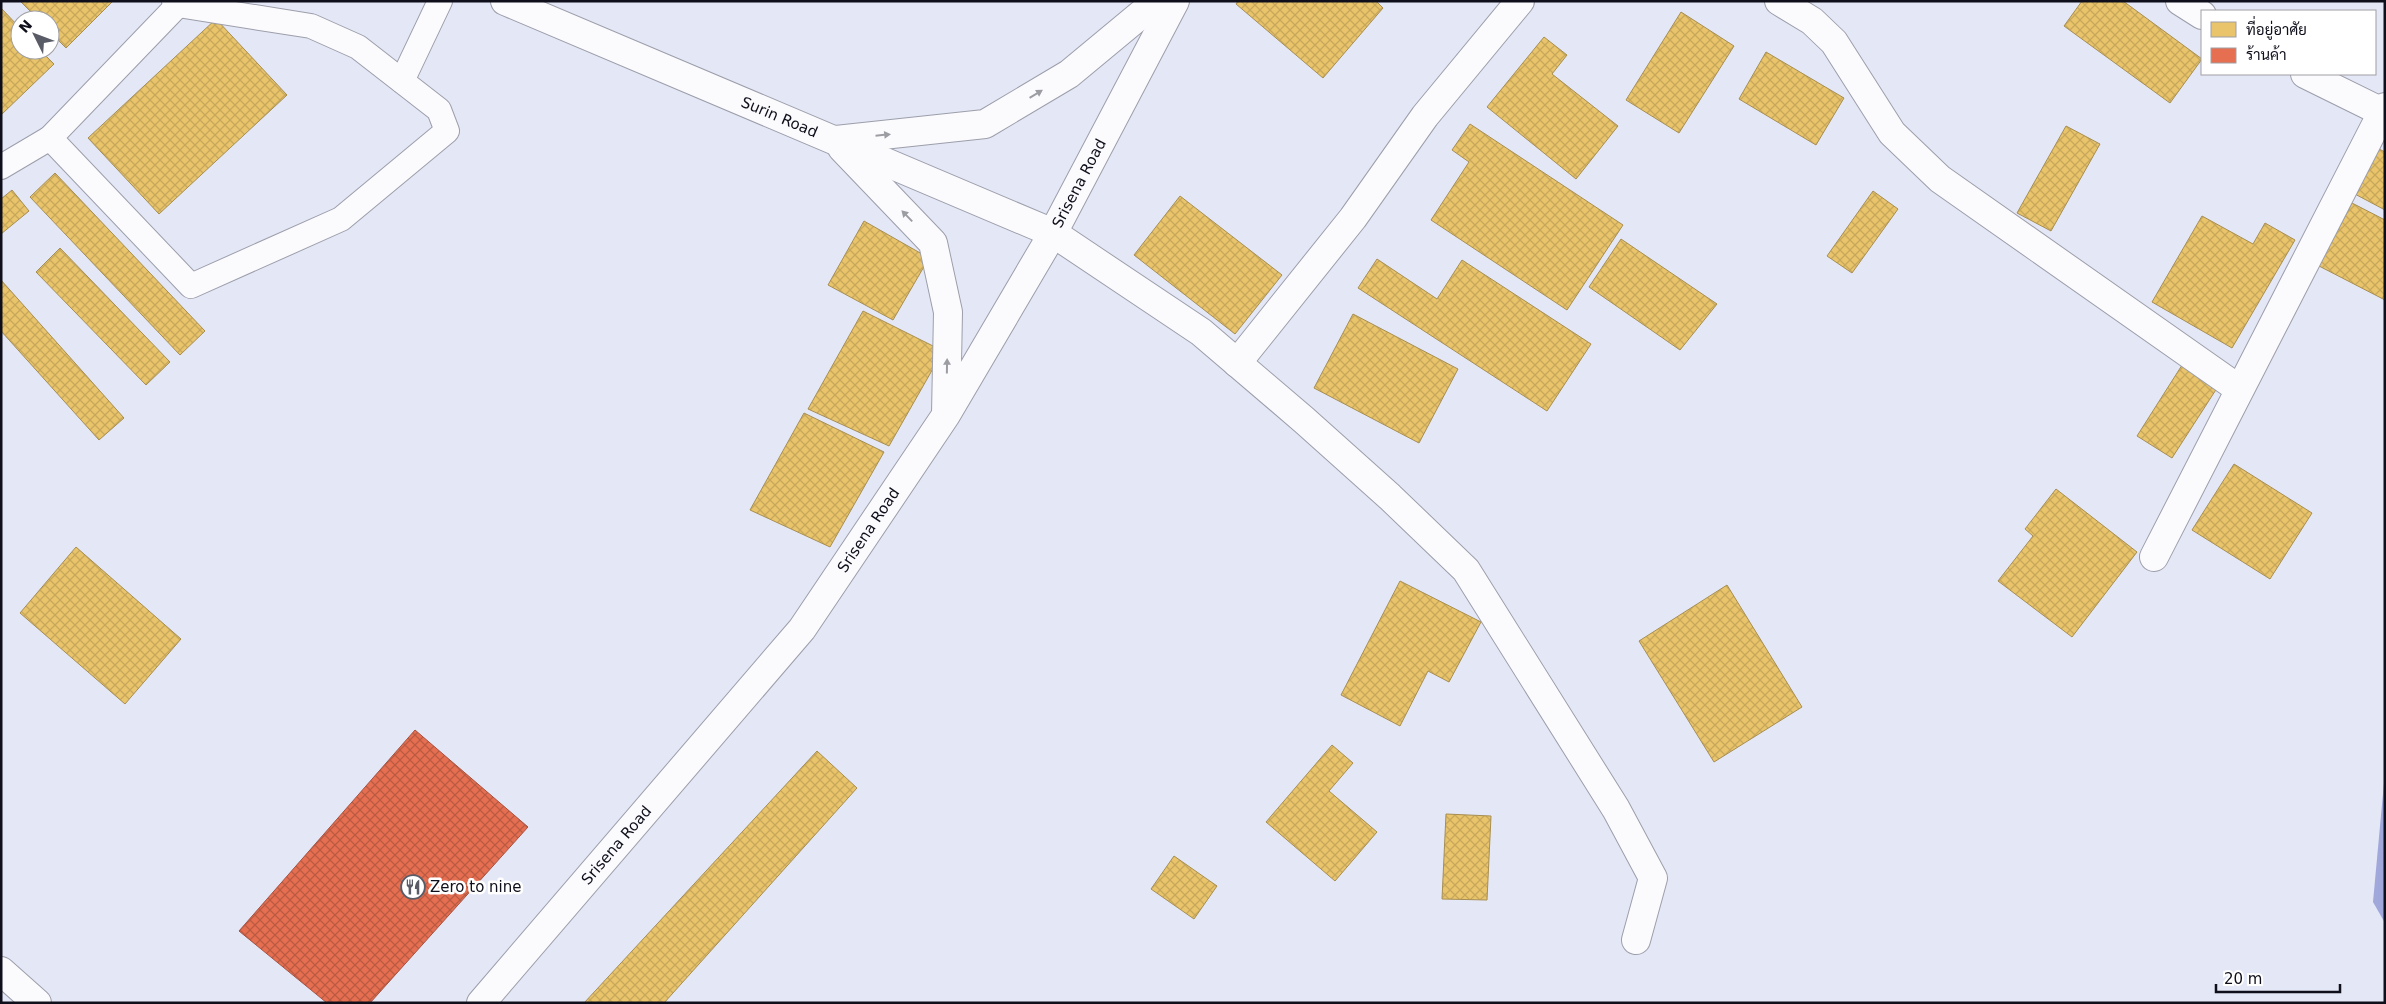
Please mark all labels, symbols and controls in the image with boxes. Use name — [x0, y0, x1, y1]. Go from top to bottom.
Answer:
north arrow — [10, 10, 60, 60]
legend — [2201, 10, 2376, 75]
text: ที่อยู่อาศัย — [2246, 15, 2307, 40]
text: N — [15, 17, 35, 36]
text: ร้านค้า — [2246, 45, 2286, 64]
one-way arrow — [1030, 89, 1043, 98]
street label: Surin Road — [738, 93, 820, 141]
one-way arrow — [875, 131, 891, 139]
street label: Srisena Road — [1048, 136, 1110, 231]
one-way arrow — [901, 210, 913, 222]
one-way arrow — [943, 358, 951, 374]
street label: Srisena Road — [834, 484, 903, 576]
street label: Srisena Road — [578, 802, 655, 888]
restaurant icon: Zero to nine — [400, 874, 426, 900]
place label: Zero to nine — [430, 878, 522, 896]
scale bar — [2216, 962, 2340, 994]
text: 20 m — [2224, 970, 2262, 988]

